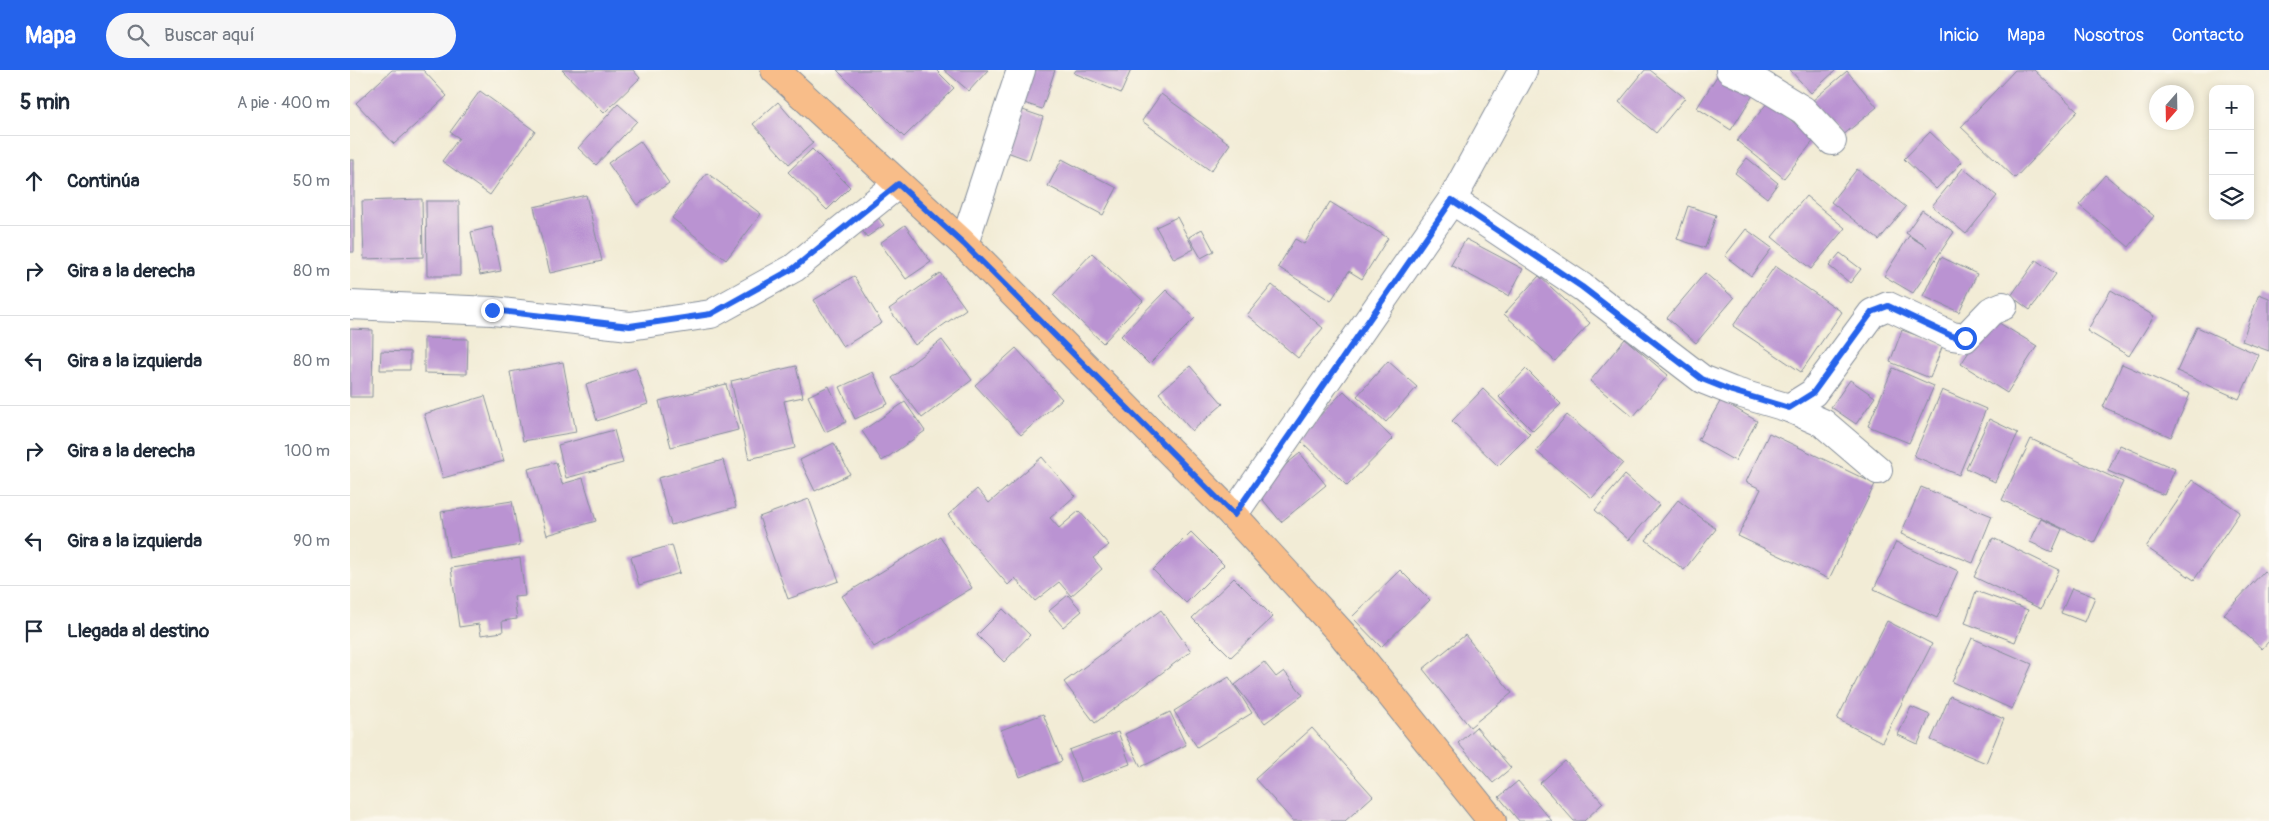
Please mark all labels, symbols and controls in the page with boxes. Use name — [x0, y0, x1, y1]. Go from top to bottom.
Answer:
search box — [106, 13, 456, 58]
text: Mapa — [25, 21, 76, 50]
icon: search — [124, 21, 152, 49]
text: Buscar aquí — [164, 23, 255, 47]
text: Inicio — [1938, 24, 1979, 47]
text: Mapa — [2007, 24, 2045, 47]
text: Nosotros — [2073, 24, 2144, 47]
text: Contacto — [2172, 24, 2244, 47]
north arrow — [2149, 85, 2194, 130]
map controls — [2209, 85, 2254, 220]
button: + — [2209, 85, 2254, 130]
text: 5 min — [20, 89, 70, 116]
text: A pie · 400 m — [237, 93, 330, 113]
button: − — [2209, 130, 2254, 175]
icon: ahead — [20, 167, 48, 195]
text: Continúa — [67, 169, 140, 193]
text: 50 m — [293, 171, 330, 191]
button: layers — [2209, 175, 2254, 220]
icon: right — [20, 257, 48, 285]
text: Gira a la derecha — [67, 259, 195, 283]
text: 80 m — [293, 261, 330, 281]
route end — [481, 299, 504, 322]
route start — [1954, 327, 1977, 350]
icon: left — [20, 347, 48, 375]
text: Gira a la izquierda — [67, 349, 202, 373]
text: 80 m — [293, 351, 330, 371]
icon: right — [20, 437, 48, 465]
text: Gira a la derecha — [67, 439, 195, 463]
text: 100 m — [284, 441, 330, 461]
icon: left — [20, 527, 48, 555]
text: Gira a la izquierda — [67, 529, 202, 553]
text: 90 m — [293, 531, 330, 551]
icon: arrive — [20, 617, 48, 645]
text: Llegada al destino — [67, 619, 209, 643]

